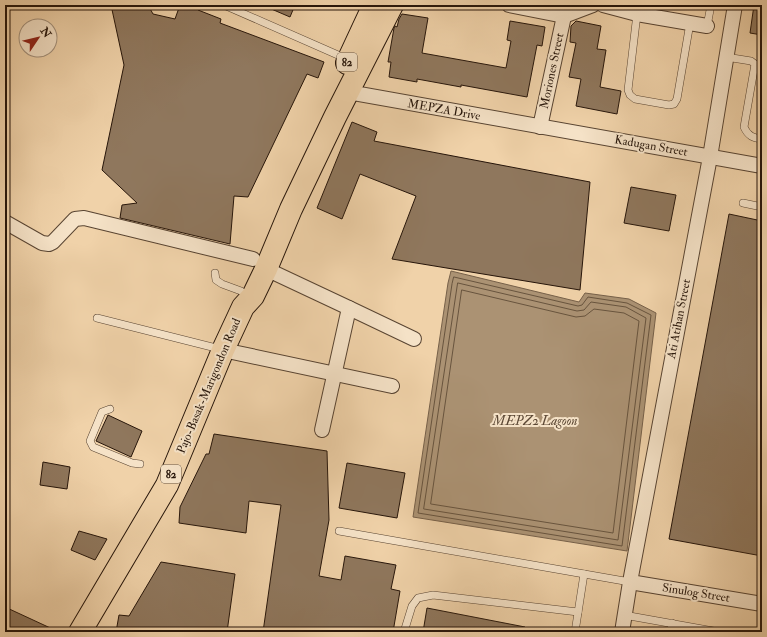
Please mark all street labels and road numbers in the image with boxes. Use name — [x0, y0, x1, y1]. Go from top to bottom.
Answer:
street label: Moriones Street — [537, 32, 567, 110]
road number: 82 — [337, 53, 357, 71]
street label: MEPZA Drive — [406, 96, 482, 124]
street label: Kadugan Street — [613, 132, 689, 160]
street label: Ati Atihan Street — [664, 278, 694, 361]
street label: Pajo-Basak-Marigondon Road — [174, 316, 244, 456]
road number: 82 — [161, 465, 181, 483]
street label: Sinulog Street — [661, 580, 731, 606]

